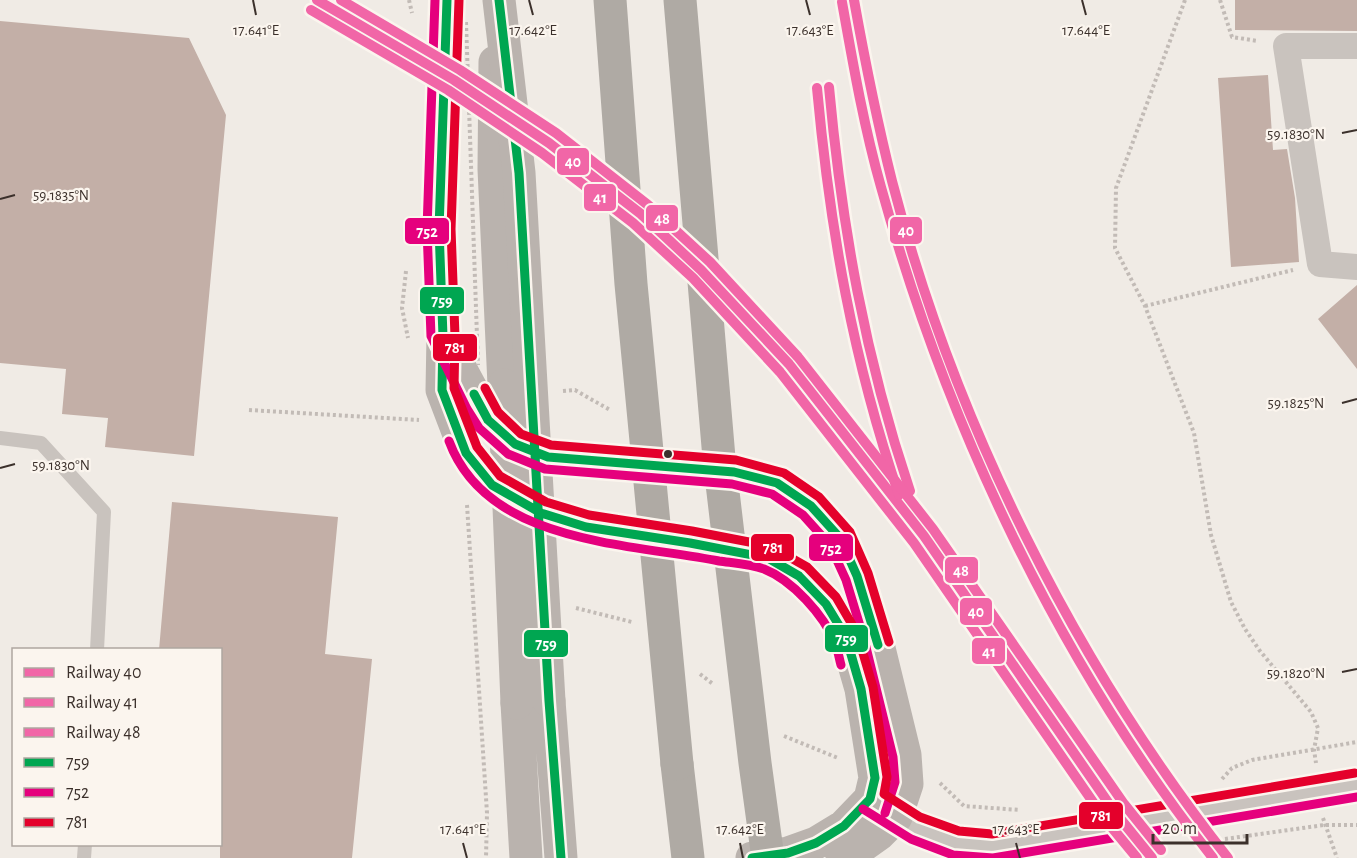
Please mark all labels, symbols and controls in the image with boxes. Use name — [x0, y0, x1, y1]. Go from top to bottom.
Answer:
text: 17.641°E — [233, 23, 279, 38]
text: 17.642°E — [509, 23, 557, 38]
text: 17.643°E — [787, 23, 833, 38]
text: 17.644°E — [1062, 23, 1110, 38]
text: 59.1830°N — [1267, 127, 1325, 142]
line badge: 40 — [556, 147, 590, 176]
text: 40 — [565, 154, 581, 170]
line badge: 41 — [583, 183, 617, 212]
text: 59.1835°N — [33, 188, 89, 203]
text: 41 — [593, 190, 607, 206]
line badge: 48 — [645, 204, 679, 232]
text: 48 — [654, 211, 670, 227]
line badge: 40 — [889, 216, 923, 245]
line badge: 752 — [404, 217, 450, 245]
text: 40 — [898, 223, 914, 239]
text: 752 — [416, 224, 438, 240]
line badge: 759 — [419, 286, 465, 315]
text: 759 — [431, 293, 453, 309]
line badge: 781 — [432, 333, 478, 362]
text: 781 — [445, 340, 465, 356]
text: 59.1825°N — [1268, 396, 1324, 411]
unlabelled marker — [662, 448, 674, 460]
text: 59.1830°N — [32, 458, 90, 473]
line badge: 781 — [750, 533, 795, 562]
line badge: 752 — [808, 533, 854, 562]
text: 781 — [763, 540, 783, 556]
text: 752 — [820, 541, 842, 557]
line badge: 48 — [944, 556, 979, 584]
text: 48 — [953, 563, 969, 579]
line badge: 40 — [959, 597, 993, 626]
text: 40 — [968, 604, 984, 620]
line badge: 759 — [824, 624, 869, 653]
line badge: 759 — [523, 629, 569, 658]
text: 759 — [835, 631, 857, 647]
text: 759 — [535, 636, 557, 652]
line badge: 41 — [971, 637, 1006, 665]
text: 41 — [982, 644, 996, 660]
legend — [12, 648, 222, 846]
text: Railway 40 — [66, 664, 141, 682]
text: 59.1820°N — [1267, 666, 1325, 681]
text: Railway 41 — [66, 694, 138, 712]
text: Railway 48 — [66, 724, 141, 742]
text: 759 — [66, 754, 90, 772]
text: 752 — [66, 784, 89, 802]
line badge: 781 — [1078, 801, 1124, 830]
scale bar — [1153, 807, 1248, 845]
text: 781 — [1091, 808, 1111, 824]
text: 781 — [66, 814, 88, 832]
text: 20 m — [1162, 820, 1197, 838]
text: 17.641°E — [440, 822, 486, 837]
text: 17.642°E — [716, 822, 764, 837]
text: 17.643°E — [993, 822, 1039, 837]

